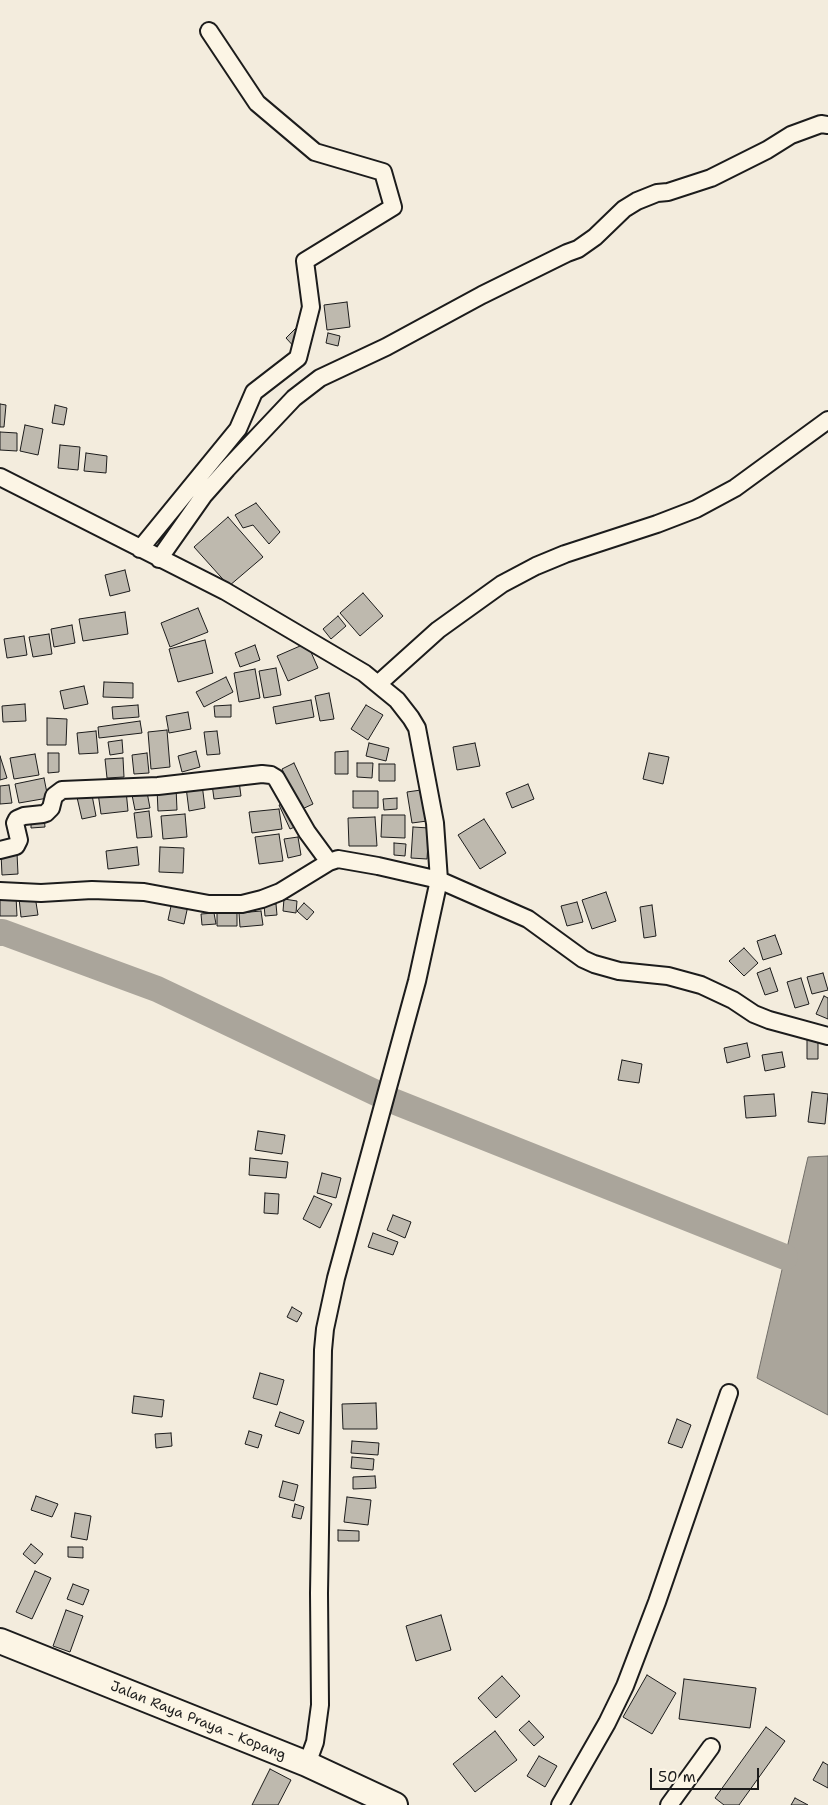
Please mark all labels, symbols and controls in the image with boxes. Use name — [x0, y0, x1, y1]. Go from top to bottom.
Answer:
street label: Jalan Raya Praya - Kopang — [108, 1678, 288, 1764]
scale bar — [653, 1758, 762, 1790]
text: 50 m — [658, 1767, 696, 1787]

